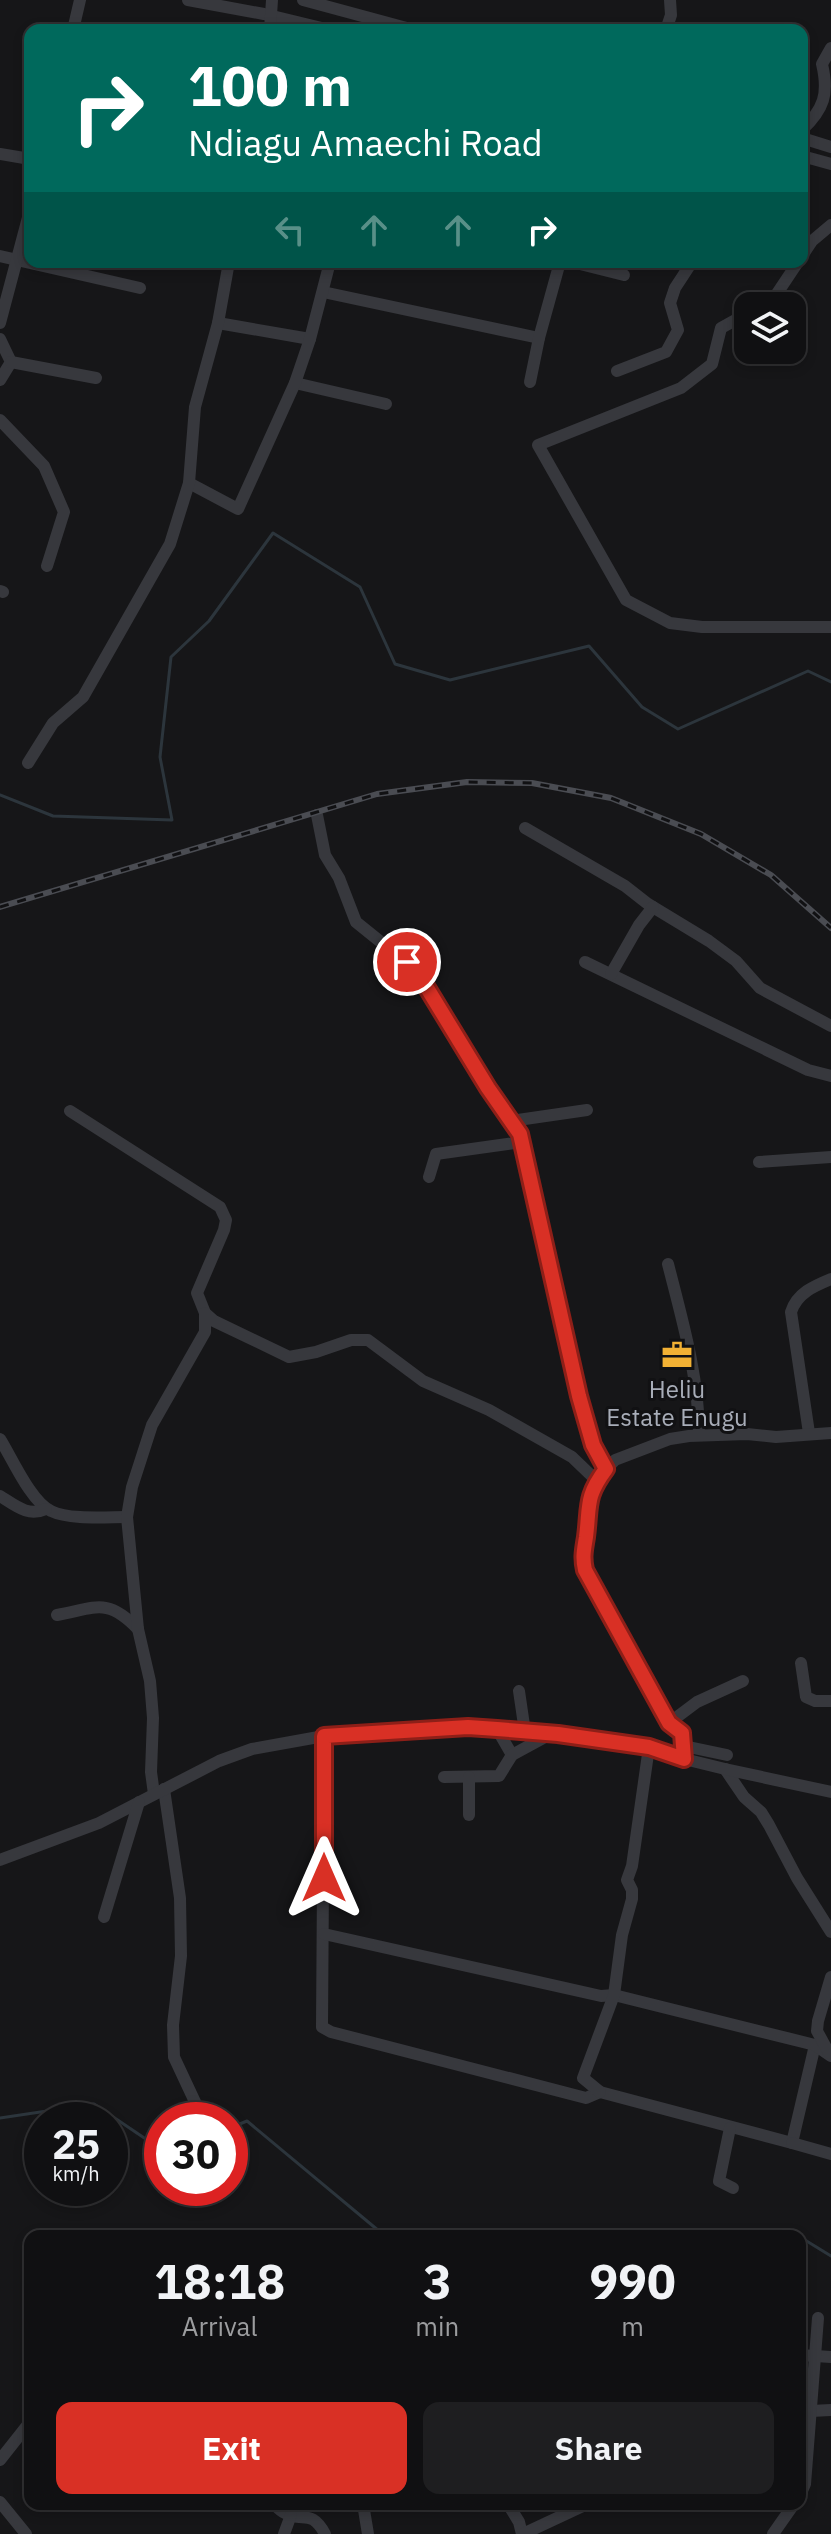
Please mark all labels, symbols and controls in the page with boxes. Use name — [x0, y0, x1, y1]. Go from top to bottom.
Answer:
text: 100 m — [188, 49, 352, 121]
icon: right — [56, 56, 160, 160]
text: Ndiagu Amaechi Road — [188, 119, 543, 166]
icon: left — [268, 208, 312, 252]
icon: ahead — [352, 208, 396, 252]
icon: ahead — [436, 208, 480, 252]
icon: right — [520, 208, 564, 252]
map controls — [734, 292, 806, 364]
button: layers — [734, 292, 806, 364]
pin — [373, 928, 441, 996]
icon: arrive — [385, 940, 429, 984]
office icon: Heliu Estate Enugu — [660, 1338, 694, 1372]
place label: Heliu Estate Enugu — [606, 1373, 748, 1433]
position arrow — [282, 1836, 366, 1920]
speed limit sign: 30 — [144, 2102, 248, 2206]
text: 25 — [52, 2118, 100, 2170]
text: km/h — [52, 2160, 100, 2187]
text: 18:18 — [154, 2250, 285, 2312]
text: 3 — [423, 2250, 452, 2312]
text: 990 — [589, 2250, 676, 2312]
text: Arrival — [182, 2309, 258, 2343]
text: min — [415, 2309, 459, 2343]
text: m — [621, 2309, 644, 2343]
button: Exit — [56, 2402, 407, 2494]
button: Share — [423, 2402, 774, 2494]

